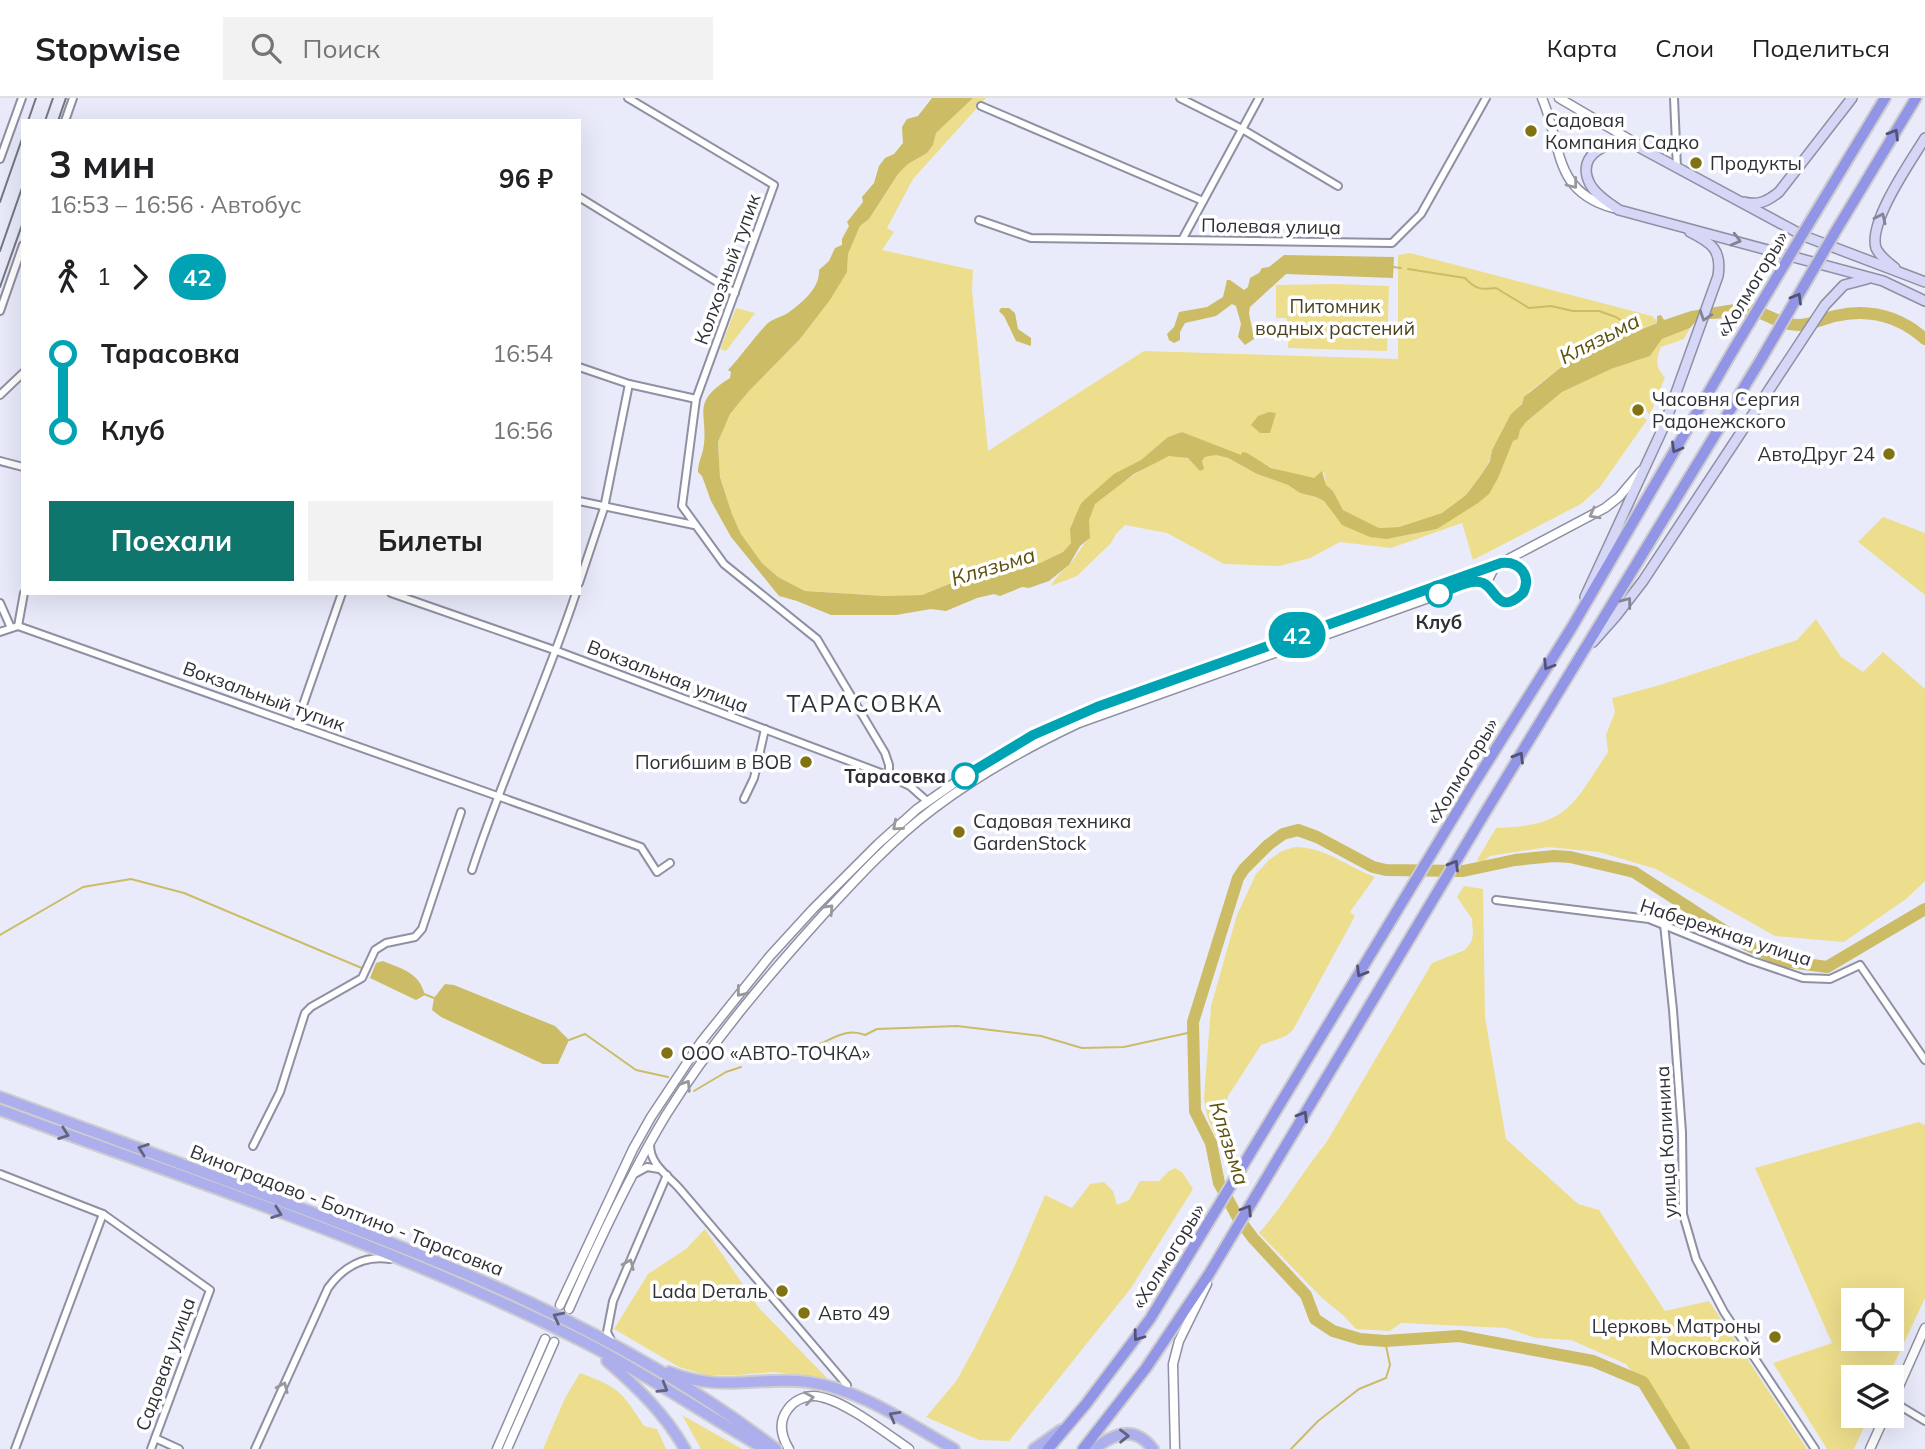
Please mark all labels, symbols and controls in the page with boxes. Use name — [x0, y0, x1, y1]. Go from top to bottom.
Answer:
search box — [223, 17, 713, 80]
text: Stopwise — [35, 28, 181, 69]
icon: search — [247, 29, 285, 67]
text: Поиск — [303, 32, 380, 65]
text: Карта — [1547, 33, 1617, 63]
text: Слои — [1655, 33, 1714, 63]
text: Поделиться — [1752, 33, 1890, 63]
place label: Садовая Компания Садко — [1545, 108, 1699, 154]
marker: Садовая Компания Садко — [1523, 123, 1539, 139]
one-way arrow — [1886, 128, 1899, 141]
text: 3 мин — [49, 140, 156, 188]
place label: Продукты — [1710, 151, 1802, 175]
marker: Продукты — [1688, 155, 1704, 171]
text: 96 ₽ — [499, 162, 553, 195]
one-way arrow — [1565, 177, 1578, 189]
text: 16:53 – 16:56 · Автобус — [49, 190, 302, 219]
street label: Колхозный тупик — [689, 190, 766, 348]
street label: Полевая улица — [1201, 213, 1341, 239]
one-way arrow — [1873, 213, 1887, 225]
street label: «Холмогоры» — [1711, 226, 1793, 342]
one-way arrow — [1729, 232, 1741, 247]
icon: walk — [49, 258, 87, 296]
icon: forward — [121, 258, 159, 296]
text: 1 — [97, 262, 111, 291]
text: 42 — [183, 262, 212, 292]
one-way arrow — [1789, 292, 1802, 305]
park label: Питомник водных растений — [1255, 294, 1415, 340]
water label: Клязьма — [1554, 307, 1644, 369]
one-way arrow — [1699, 309, 1713, 321]
text: Тарасовка — [101, 337, 240, 370]
text: 16:54 — [493, 339, 553, 368]
place label: Часовня Сергия Радонежского — [1652, 387, 1800, 433]
marker: Часовня Сергия Радонежского — [1630, 402, 1646, 418]
text: Клуб — [101, 414, 165, 447]
text: 16:56 — [493, 416, 553, 445]
one-way arrow — [1671, 441, 1684, 453]
place label: АвтоДруг 24 — [1758, 442, 1875, 466]
marker: АвтоДруг 24 — [1881, 446, 1897, 462]
button: Поехали — [49, 501, 294, 581]
button: Билеты — [308, 501, 553, 581]
one-way arrow — [1588, 506, 1601, 519]
water label: Клязьма — [948, 541, 1038, 591]
marker: Клуб — [1426, 581, 1452, 607]
one-way arrow — [1619, 597, 1632, 609]
place label: Клуб — [1416, 610, 1462, 634]
line badge: 42 — [1266, 612, 1328, 658]
text: 42 — [1283, 620, 1311, 650]
street label: Вокзальная улица — [584, 634, 752, 718]
street label: Вокзальный тупик — [180, 656, 349, 737]
one-way arrow — [1543, 657, 1556, 670]
district label: ТАРАСОВКА — [787, 689, 943, 718]
street label: «Холмогоры» — [1421, 713, 1503, 829]
place label: Погибшим в ВОВ — [635, 750, 792, 774]
one-way arrow — [1510, 752, 1523, 765]
marker: Погибшим в ВОВ — [798, 754, 814, 770]
marker: Тарасовка — [952, 763, 978, 789]
place label: Тарасовка — [844, 764, 946, 788]
place label: Садовая техника GardenStock — [973, 809, 1131, 855]
one-way arrow — [892, 818, 905, 830]
marker: Садовая техника GardenStock — [951, 824, 967, 840]
one-way arrow — [1445, 860, 1458, 873]
street label: Набережная улица — [1637, 893, 1815, 971]
one-way arrow — [821, 904, 833, 917]
one-way arrow — [1357, 964, 1370, 977]
one-way arrow — [737, 983, 749, 996]
place label: ООО «АВТО-ТОЧКА» — [681, 1041, 870, 1065]
marker: ООО «АВТО-ТОЧКА» — [659, 1045, 675, 1061]
street label: улица Калинина — [1650, 1065, 1682, 1219]
one-way arrow — [678, 1080, 690, 1093]
water label: Клязьма — [1204, 1098, 1256, 1188]
one-way arrow — [1295, 1111, 1308, 1124]
one-way arrow — [57, 1125, 69, 1139]
street label: Виноградово - Болтино - Тарасовка — [187, 1139, 507, 1281]
one-way arrow — [137, 1144, 149, 1158]
street label: «Холмогоры» — [1126, 1199, 1210, 1313]
one-way arrow — [271, 1204, 283, 1218]
one-way arrow — [1239, 1205, 1252, 1218]
one-way arrow — [621, 1258, 635, 1271]
place label: Lada Dеталь — [652, 1279, 768, 1303]
marker: Lada Dеталь — [774, 1283, 790, 1299]
map controls — [1841, 1288, 1904, 1428]
button: locate — [1841, 1288, 1904, 1351]
street label: Садовая улица — [130, 1294, 200, 1434]
place label: Авто 49 — [818, 1301, 890, 1325]
marker: Авто 49 — [796, 1305, 812, 1321]
one-way arrow — [552, 1312, 565, 1325]
place label: Церковь Матроны Московской — [1592, 1314, 1761, 1360]
one-way arrow — [1134, 1328, 1146, 1341]
marker: Церковь Матроны Московской — [1767, 1329, 1783, 1345]
button: layers — [1841, 1365, 1904, 1428]
one-way arrow — [655, 1380, 668, 1393]
one-way arrow — [275, 1382, 289, 1394]
one-way arrow — [803, 1391, 815, 1406]
one-way arrow — [889, 1411, 901, 1425]
one-way arrow — [1119, 1428, 1130, 1444]

